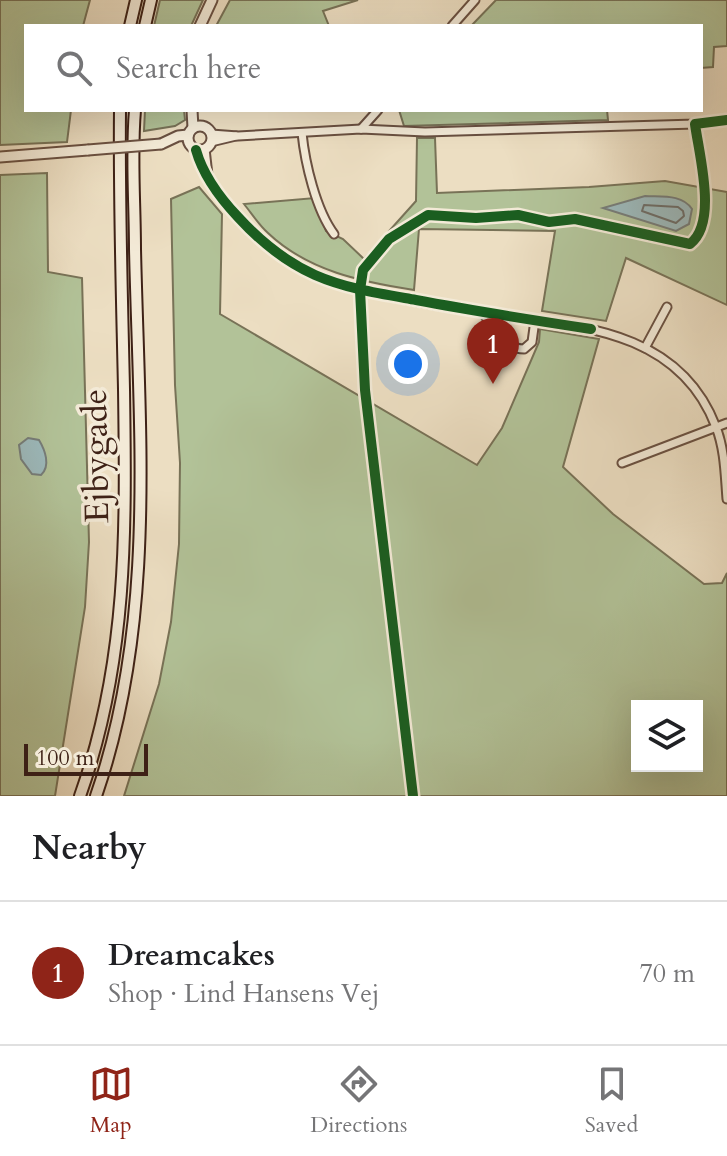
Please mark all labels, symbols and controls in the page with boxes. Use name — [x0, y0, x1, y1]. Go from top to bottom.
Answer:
search box — [24, 24, 703, 112]
icon: search — [52, 46, 96, 90]
text: Search here — [116, 48, 261, 89]
pin: 1 — [467, 318, 519, 384]
your location — [388, 344, 428, 384]
street label: Ejbygade — [72, 389, 120, 523]
map controls — [631, 700, 703, 772]
button: layers — [631, 700, 703, 772]
scale bar — [24, 740, 148, 776]
text: 100 m — [36, 743, 94, 773]
text: Nearby — [32, 825, 147, 871]
text: Dreamcakes — [108, 935, 275, 976]
text: 1 — [51, 956, 65, 991]
text: 70 m — [639, 956, 695, 991]
text: Shop · Lind Hansens Vej — [108, 976, 379, 1011]
tab: Map — [89, 1062, 133, 1140]
tab: Directions — [310, 1062, 407, 1140]
tab: Saved — [585, 1062, 638, 1140]

